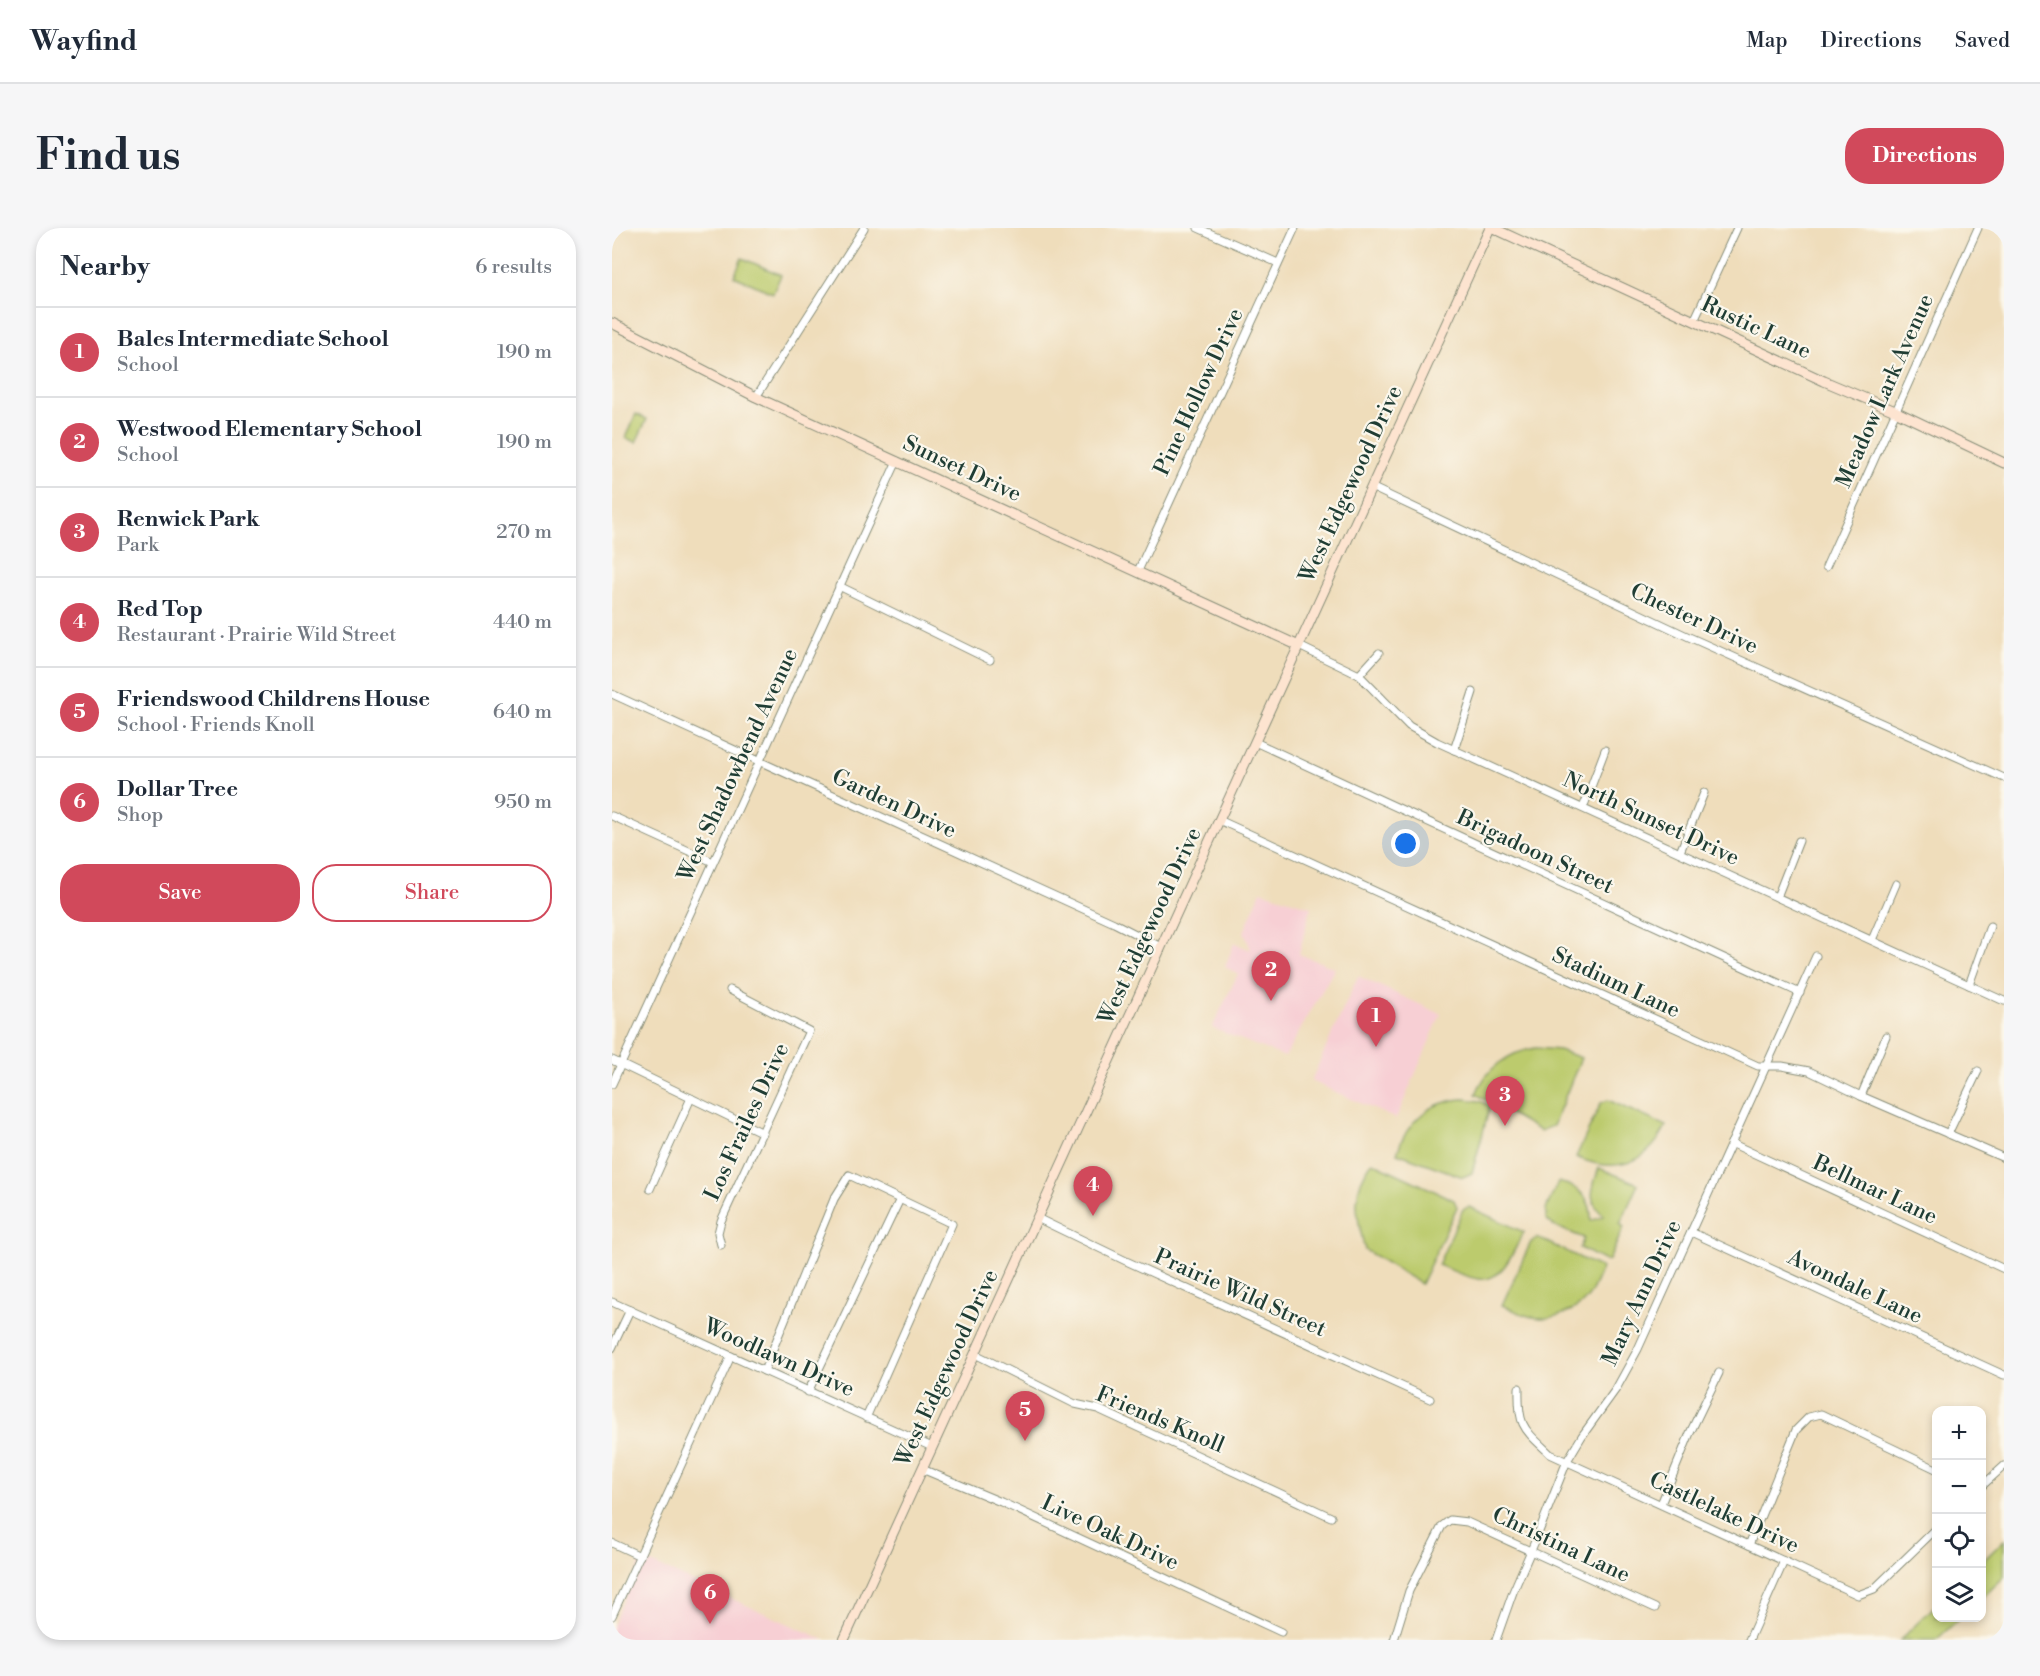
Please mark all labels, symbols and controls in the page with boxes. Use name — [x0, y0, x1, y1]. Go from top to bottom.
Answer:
text: Wayfind — [30, 24, 138, 59]
text: Map — [1746, 28, 1788, 54]
text: Directions — [1821, 28, 1922, 54]
text: Saved — [1955, 28, 2010, 54]
button: Directions — [1845, 128, 2004, 184]
text: Find us — [36, 130, 180, 183]
text: Nearby — [60, 251, 150, 283]
text: 6 results — [475, 255, 552, 280]
street label: Meadow Lark Avenue — [1830, 290, 1940, 492]
street label: Rustic Lane — [1697, 291, 1815, 365]
street label: Pine Hollow Drive — [1148, 304, 1250, 480]
text: Bales Intermediate School — [117, 326, 389, 353]
text: 1 — [75, 340, 84, 365]
text: 190 m — [497, 340, 552, 365]
text: School — [117, 353, 179, 378]
street label: West Edgewood Drive — [1293, 381, 1409, 588]
text: Westwood Elementary School — [117, 416, 422, 443]
text: 2 — [73, 430, 86, 455]
text: 190 m — [497, 430, 552, 455]
street label: Sunset Drive — [899, 430, 1025, 508]
text: School — [117, 443, 179, 468]
text: Renwick Park — [117, 506, 260, 533]
text: 3 — [73, 520, 86, 545]
text: 270 m — [496, 520, 552, 545]
text: Park — [117, 533, 159, 558]
street label: Chester Drive — [1626, 578, 1762, 660]
text: Red Top — [117, 596, 203, 623]
text: 4 — [73, 610, 86, 635]
text: 440 m — [493, 610, 552, 635]
text: Restaurant · Prairie Wild Street — [117, 623, 396, 648]
street label: West Shadowbend Avenue — [672, 644, 804, 887]
text: Friendswood Childrens House — [117, 686, 430, 713]
text: 5 — [73, 700, 86, 725]
text: 640 m — [493, 700, 552, 725]
text: School · Friends Knoll — [117, 713, 315, 738]
street label: Garden Drive — [828, 763, 960, 845]
street label: North Sunset Drive — [1558, 766, 1744, 872]
text: Dollar Tree — [117, 776, 238, 803]
text: 6 — [73, 790, 86, 815]
text: 950 m — [494, 790, 552, 815]
text: Shop — [117, 803, 163, 828]
street label: Brigadoon Street — [1451, 803, 1618, 900]
street label: West Edgewood Drive — [1092, 823, 1208, 1030]
your location — [1391, 829, 1420, 858]
button: Save — [60, 864, 300, 922]
button: Share — [312, 864, 552, 922]
street label: Stadium Lane — [1548, 942, 1684, 1024]
pin: 2 — [1252, 952, 1290, 1001]
pin: 1 — [1356, 998, 1395, 1047]
street label: Los Frailes Drive — [699, 1039, 795, 1205]
pin: 3 — [1486, 1076, 1524, 1126]
street label: Bellmar Lane — [1808, 1149, 1941, 1231]
pin: 4 — [1074, 1166, 1112, 1216]
street label: Mary Ann Drive — [1596, 1216, 1688, 1370]
street label: Prairie Wild Street — [1150, 1243, 1330, 1343]
street label: Avondale Lane — [1782, 1244, 1927, 1330]
street label: West Edgewood Drive — [889, 1265, 1005, 1472]
street label: Woodlawn Drive — [699, 1312, 858, 1403]
street label: Friends Knoll — [1092, 1381, 1229, 1459]
pin: 5 — [1006, 1392, 1044, 1441]
map controls — [1932, 1406, 1986, 1622]
button: + — [1932, 1406, 1986, 1460]
button: − — [1932, 1460, 1986, 1514]
street label: Castlelake Drive — [1645, 1466, 1803, 1560]
street label: Live Oak Drive — [1037, 1489, 1183, 1577]
street label: Christina Lane — [1488, 1501, 1634, 1589]
button: locate — [1932, 1514, 1986, 1568]
button: layers — [1932, 1568, 1986, 1622]
pin: 6 — [690, 1574, 730, 1624]

